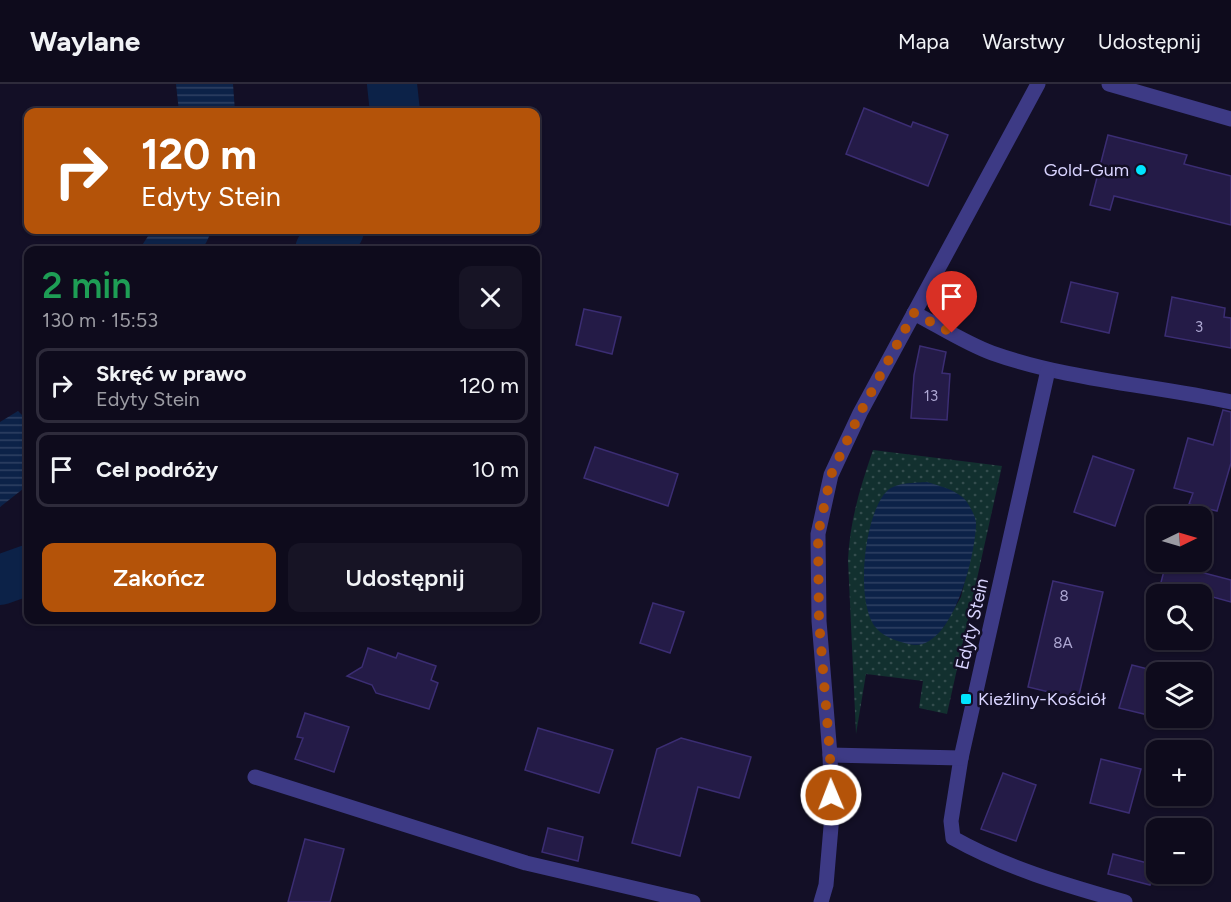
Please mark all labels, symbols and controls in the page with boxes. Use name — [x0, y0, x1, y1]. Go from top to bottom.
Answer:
text: Waylane — [30, 24, 140, 58]
text: Mapa — [898, 29, 949, 54]
text: Warstwy — [982, 29, 1065, 54]
text: Udostępnij — [1098, 29, 1201, 54]
text: 120 m — [141, 129, 257, 180]
icon: right — [42, 132, 120, 210]
place label: Gold-Gum — [1044, 159, 1129, 181]
marker: Gold-Gum — [1134, 163, 1148, 177]
text: Edyty Stein — [141, 180, 281, 213]
text: 2 min — [42, 264, 132, 307]
button: close — [459, 266, 522, 329]
pin — [926, 271, 977, 333]
icon: arrive — [935, 280, 968, 313]
text: 130 m · 15:53 — [42, 308, 158, 332]
house number: 3 — [1195, 318, 1203, 336]
text: Skręć w prawo — [96, 360, 246, 387]
icon: right — [45, 369, 78, 402]
text: 120 m — [459, 372, 519, 399]
text: Edyty Stein — [96, 387, 200, 411]
house number: 13 — [924, 387, 938, 405]
icon: arrive — [45, 453, 78, 486]
text: Cel podróży — [96, 456, 218, 483]
text: 10 m — [472, 456, 519, 483]
north arrow — [1146, 506, 1212, 572]
map controls — [1146, 506, 1212, 884]
button: Zakończ — [42, 543, 276, 612]
button: Udostępnij — [288, 543, 522, 612]
street label: Edyty Stein — [951, 576, 993, 672]
button: search — [1146, 584, 1212, 650]
house number: 8 — [1059, 587, 1069, 605]
house number: 8A — [1053, 634, 1073, 652]
button: layers — [1146, 662, 1212, 728]
place label: Kieźliny-Kościół — [978, 688, 1106, 710]
marker: Kieźliny-Kościół — [959, 692, 973, 706]
button: + — [1146, 740, 1212, 806]
position arrow — [799, 763, 863, 827]
button: − — [1146, 818, 1212, 884]

